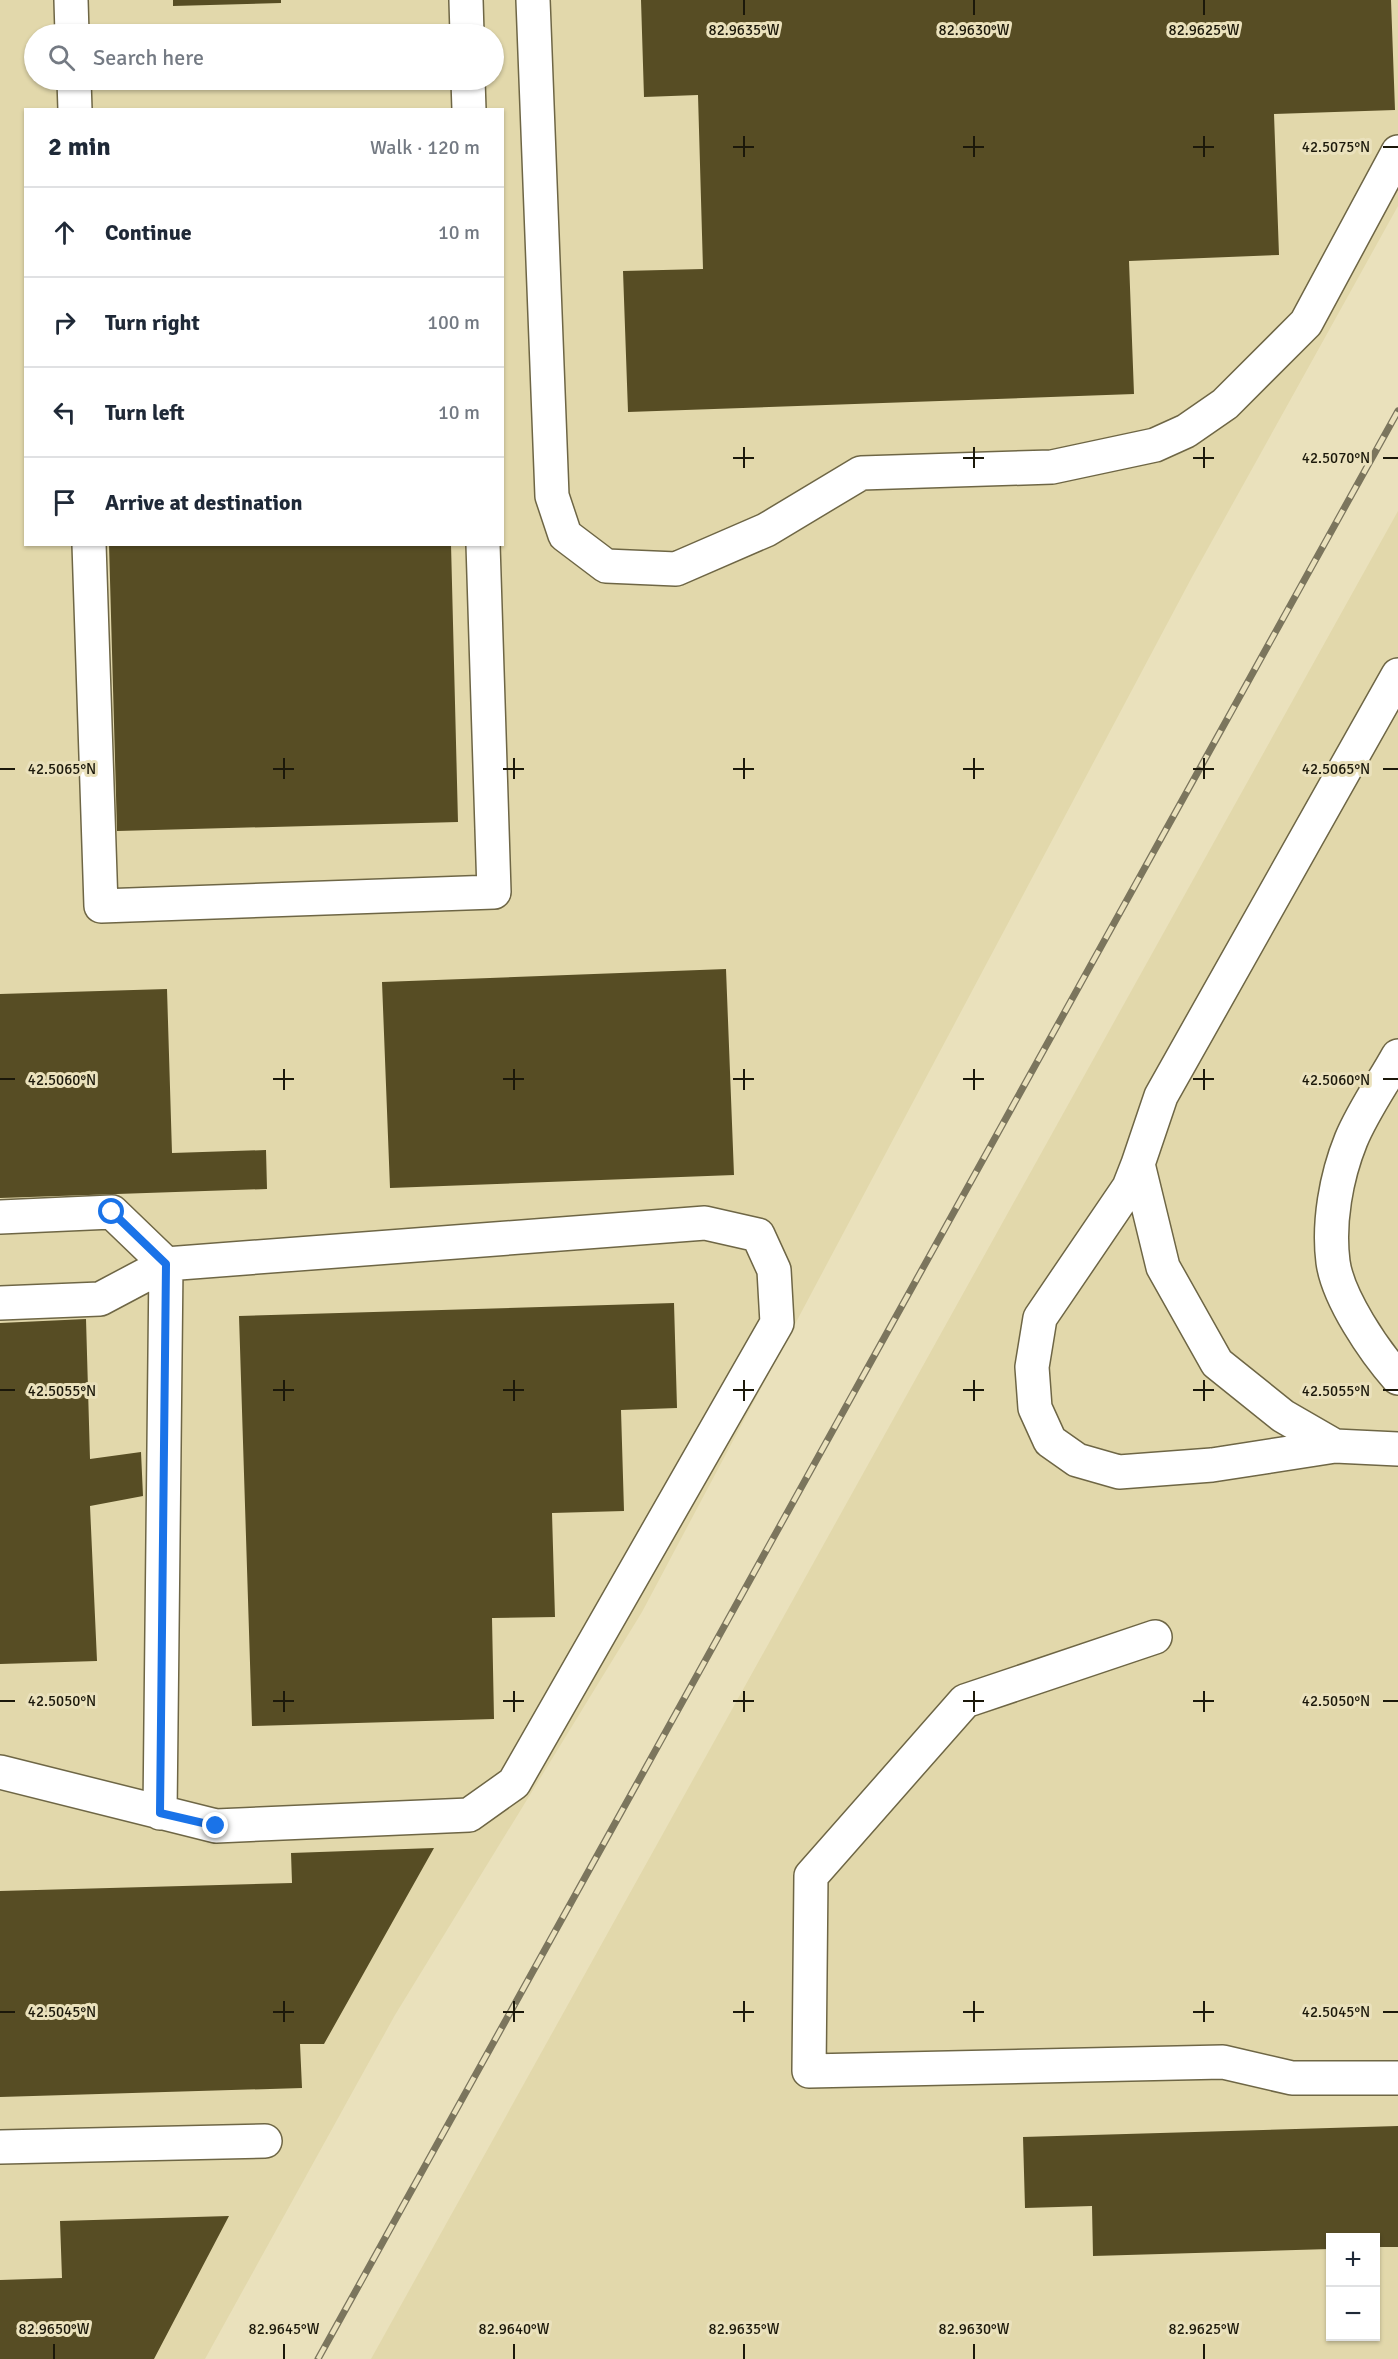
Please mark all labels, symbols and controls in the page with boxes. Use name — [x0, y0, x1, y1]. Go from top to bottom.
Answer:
text: 82.9635°W — [709, 21, 780, 39]
text: 82.9630°W — [939, 21, 1010, 39]
text: 82.9625°W — [1169, 21, 1240, 39]
search box — [24, 24, 504, 90]
icon: search — [45, 41, 78, 74]
text: Search here — [93, 44, 204, 71]
text: 2 min — [48, 131, 111, 163]
text: Walk · 120 m — [370, 135, 480, 160]
text: 42.5075°N — [1302, 138, 1370, 156]
icon: ahead — [48, 216, 81, 249]
text: Continue — [105, 219, 192, 246]
text: 10 m — [438, 220, 480, 245]
icon: right — [48, 306, 81, 339]
text: Turn right — [105, 309, 200, 336]
text: 100 m — [427, 310, 480, 335]
icon: left — [48, 396, 81, 429]
text: Turn left — [105, 399, 185, 426]
text: 10 m — [438, 400, 480, 425]
text: 42.5070°N — [1302, 449, 1370, 467]
icon: arrive — [48, 486, 81, 519]
text: Arrive at destination — [105, 489, 302, 516]
text: 42.5065°N — [28, 760, 96, 778]
text: 42.5065°N — [1302, 760, 1370, 778]
text: 42.5060°N — [28, 1071, 96, 1089]
text: 42.5060°N — [1302, 1071, 1370, 1089]
route start — [98, 1198, 124, 1224]
text: 42.5055°N — [28, 1382, 96, 1400]
text: 42.5055°N — [1302, 1382, 1370, 1400]
text: 42.5050°N — [28, 1692, 96, 1710]
text: 42.5050°N — [1302, 1692, 1370, 1710]
route end — [202, 1812, 228, 1838]
text: 42.5045°N — [28, 2003, 96, 2021]
text: 42.5045°N — [1302, 2003, 1370, 2021]
map controls — [1326, 2233, 1380, 2341]
button: + — [1326, 2233, 1380, 2287]
button: − — [1326, 2287, 1380, 2341]
text: 82.9650°W — [19, 2320, 90, 2338]
text: 82.9645°W — [249, 2320, 320, 2338]
text: 82.9640°W — [479, 2320, 550, 2338]
text: 82.9635°W — [709, 2320, 780, 2338]
text: 82.9630°W — [939, 2320, 1010, 2338]
text: 82.9625°W — [1169, 2320, 1240, 2338]

